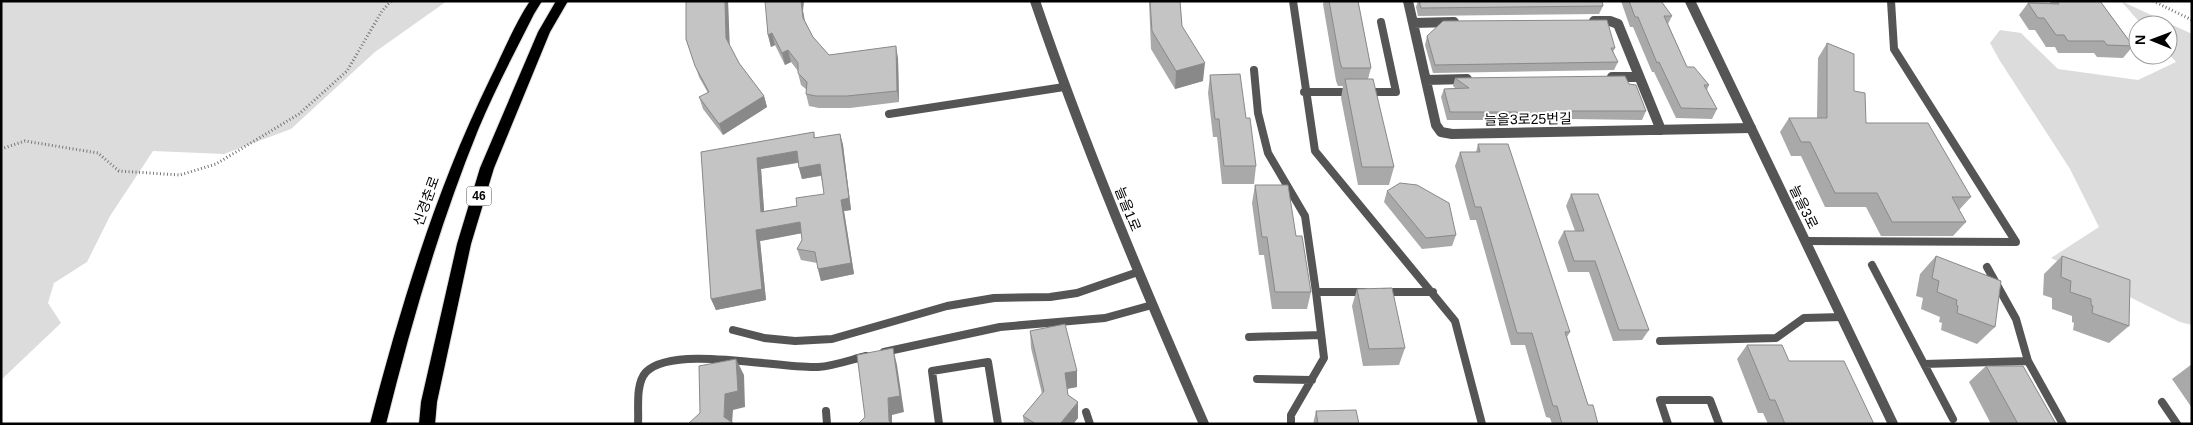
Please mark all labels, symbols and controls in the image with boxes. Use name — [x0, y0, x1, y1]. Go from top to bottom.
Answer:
north arrow — [2128, 15, 2178, 65]
text: N — [2132, 35, 2148, 45]
street label: 늘을3로25번길 — [1484, 110, 1572, 128]
street label: 신경춘로 — [410, 174, 442, 228]
street label: 늘을3로 — [1787, 183, 1821, 231]
street label: 늘을1로 — [1112, 184, 1144, 234]
road number: 46 — [466, 187, 492, 206]

